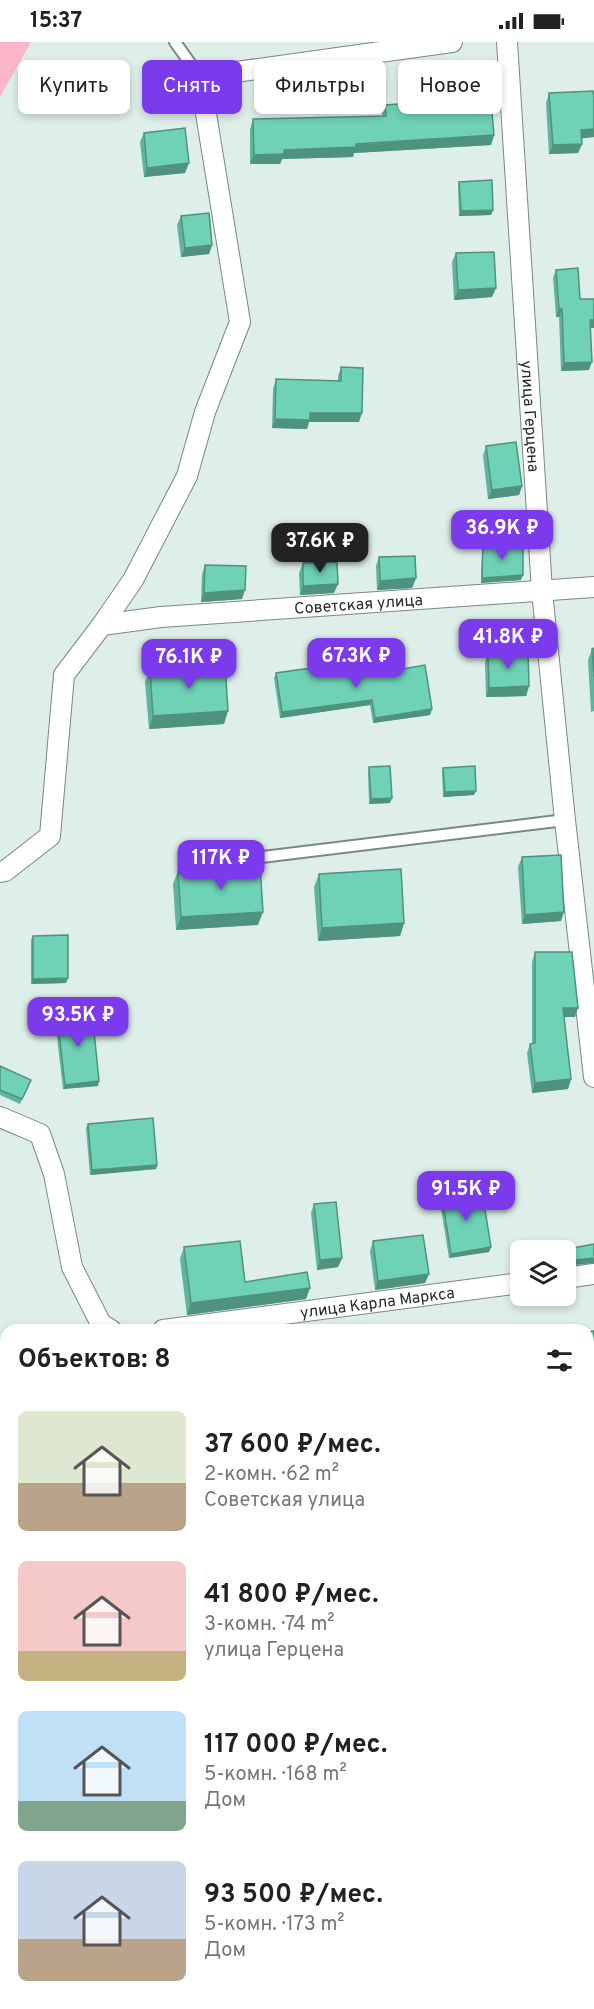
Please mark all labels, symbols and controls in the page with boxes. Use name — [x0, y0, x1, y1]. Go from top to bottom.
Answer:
text: 15:37 — [30, 8, 82, 35]
chip: Купить — [18, 60, 130, 114]
chip: Снять — [142, 60, 242, 114]
chip: Фильтры — [254, 60, 386, 114]
chip: Новое — [398, 60, 502, 114]
street label: улица Герцена — [515, 360, 542, 473]
pin: 36.9K ₽ — [447, 510, 557, 561]
text: 36.9K ₽ — [465, 516, 539, 542]
pin: 37.6K ₽ — [265, 523, 375, 574]
text: 37.6K ₽ — [285, 529, 355, 555]
street label: Советская улица — [294, 591, 424, 620]
pin: 41.8K ₽ — [453, 619, 563, 670]
text: 41.8K ₽ — [473, 625, 543, 651]
pin: 67.3K ₽ — [301, 638, 411, 689]
pin: 76.1K ₽ — [134, 639, 244, 690]
text: 67.3K ₽ — [321, 644, 391, 670]
text: 76.1K ₽ — [155, 645, 223, 671]
pin: 117K ₽ — [172, 840, 270, 891]
text: 117K ₽ — [192, 846, 250, 872]
pin: 93.5K ₽ — [23, 997, 133, 1048]
text: 93.5K ₽ — [41, 1003, 115, 1029]
pin: 91.5K ₽ — [411, 1171, 521, 1222]
text: 91.5K ₽ — [431, 1177, 501, 1203]
map controls — [510, 1240, 576, 1306]
button: layers — [510, 1240, 576, 1306]
street label: улица Карла Маркса — [299, 1284, 456, 1324]
text: Объектов: 8 — [18, 1344, 171, 1377]
icon: filters — [543, 1344, 576, 1377]
text: 37 600 ₽/мес. — [204, 1429, 381, 1462]
icon: home — [66, 1435, 138, 1507]
text: 2-комн. · 62 m² — [204, 1462, 339, 1488]
text: Советская улица — [204, 1488, 365, 1514]
text: 41 800 ₽/мес. — [204, 1579, 379, 1612]
icon: home — [66, 1585, 138, 1657]
text: 3-комн. · 74 m² — [204, 1612, 335, 1638]
text: улица Герцена — [204, 1638, 344, 1664]
text: 117 000 ₽/мес. — [204, 1729, 387, 1762]
icon: home — [66, 1735, 138, 1807]
text: 5-комн. · 168 m² — [204, 1762, 347, 1788]
text: Дом — [204, 1788, 246, 1814]
text: 93 500 ₽/мес. — [204, 1879, 383, 1912]
icon: home — [66, 1885, 138, 1957]
text: 5-комн. · 173 m² — [204, 1912, 345, 1938]
text: Дом — [204, 1938, 246, 1964]

